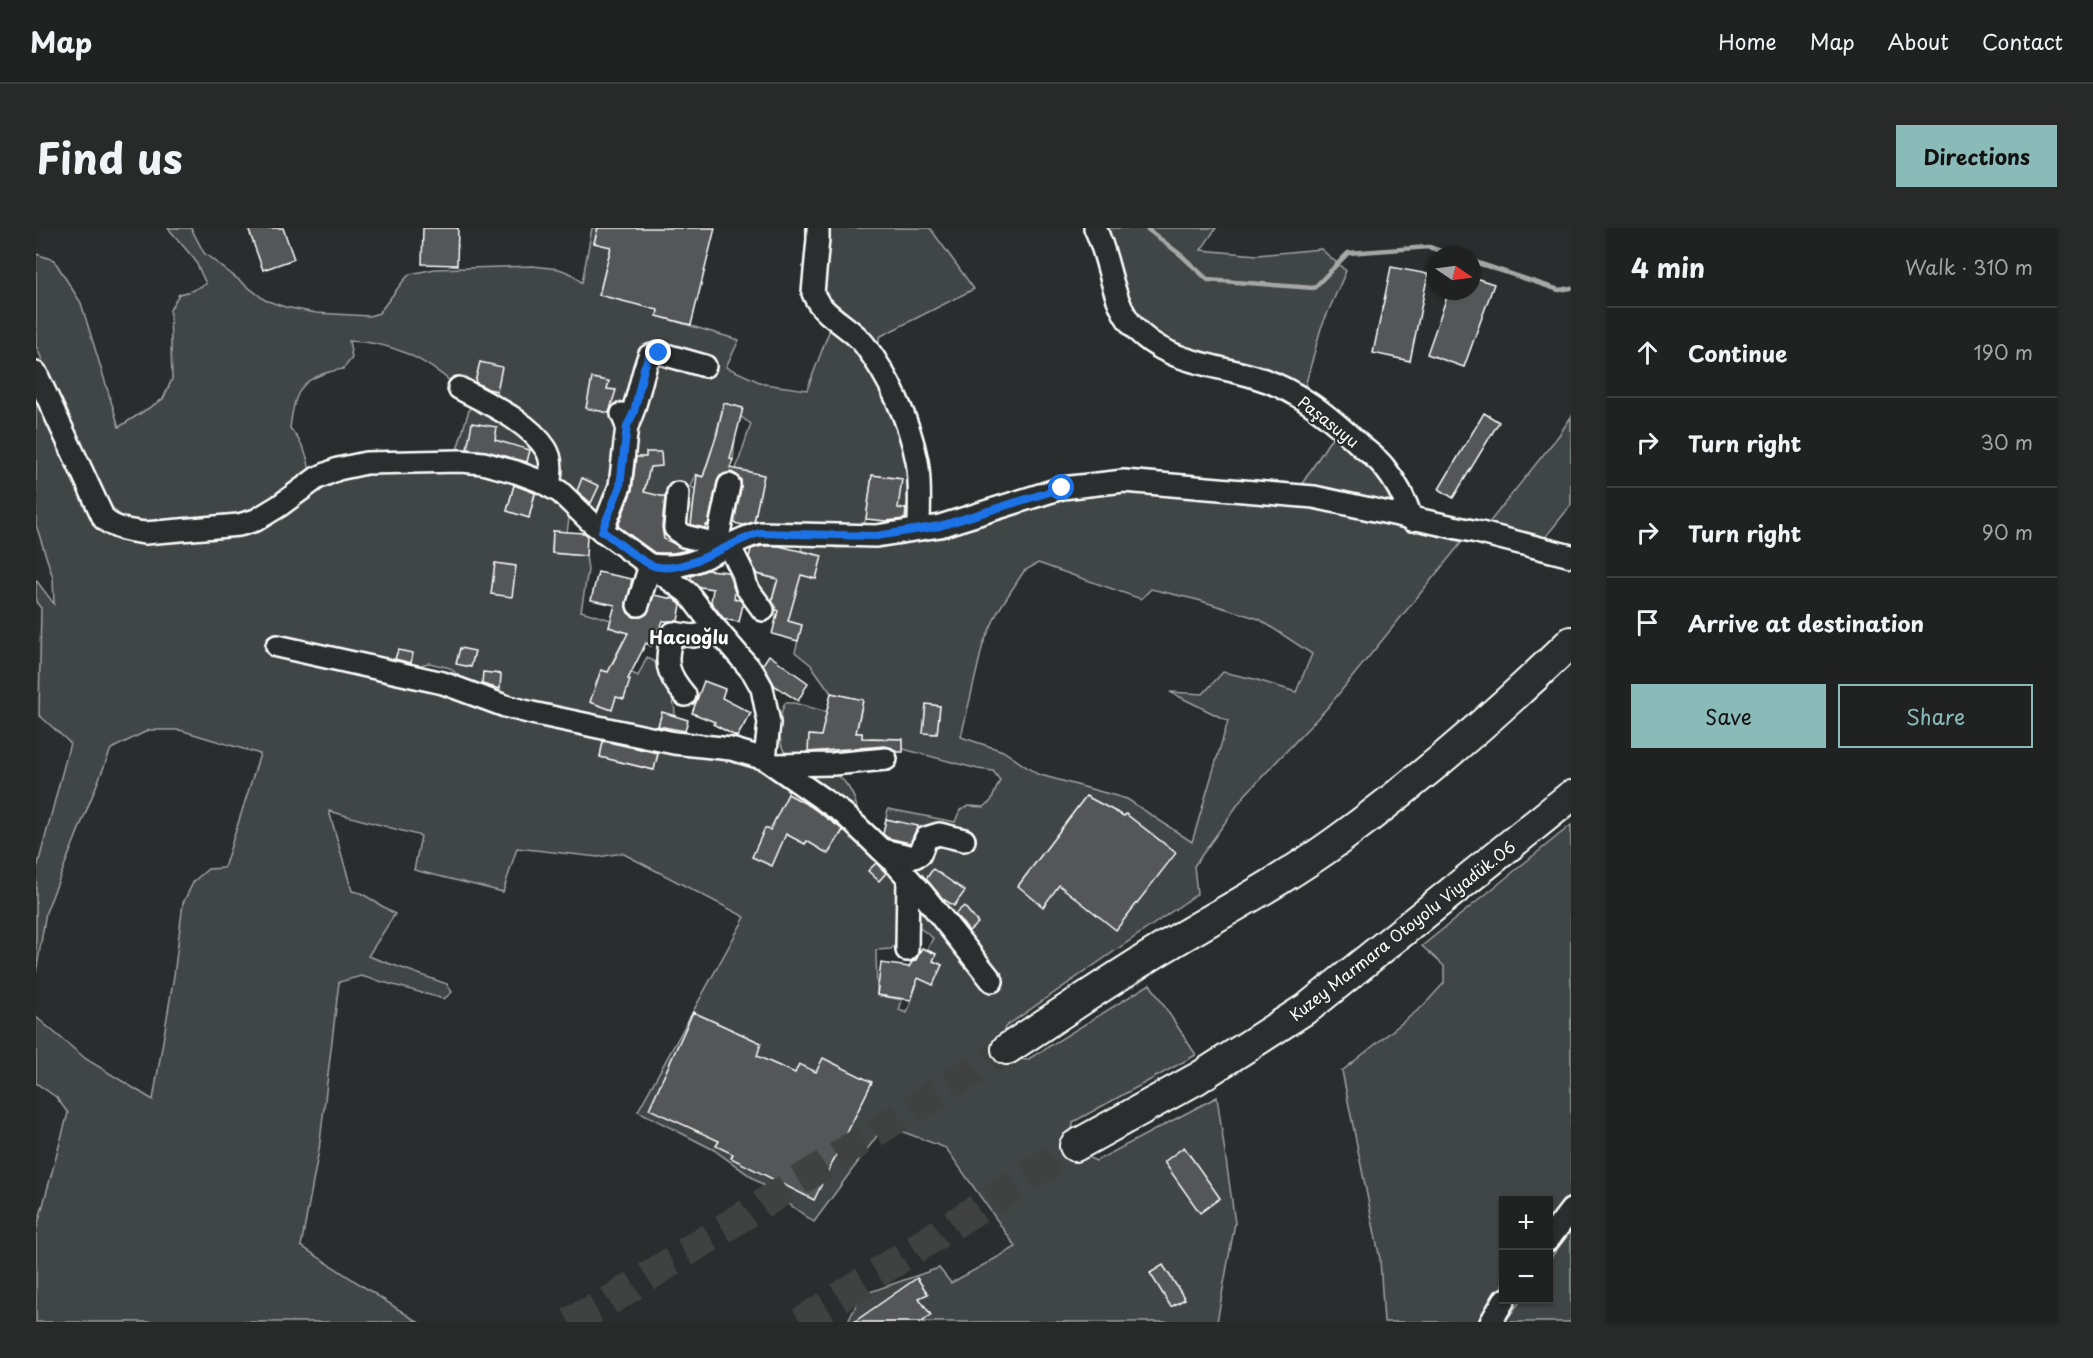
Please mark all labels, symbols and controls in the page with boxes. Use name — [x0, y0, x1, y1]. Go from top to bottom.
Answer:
text: Map — [30, 20, 92, 63]
text: Home — [1718, 25, 1777, 57]
text: Map — [1810, 25, 1855, 57]
text: About — [1888, 25, 1949, 57]
text: Contact — [1982, 25, 2063, 57]
text: Find us — [36, 125, 183, 188]
button: Directions — [1896, 125, 2057, 187]
north arrow — [1427, 246, 1481, 300]
text: 4 min — [1631, 248, 1705, 287]
text: Walk · 310 m — [1905, 252, 2033, 282]
icon: ahead — [1631, 336, 1664, 369]
text: Continue — [1688, 336, 1787, 369]
text: 190 m — [1974, 337, 2033, 367]
route end — [645, 339, 671, 365]
street label: Paşasuyu — [1293, 389, 1365, 453]
icon: right — [1631, 426, 1664, 459]
text: Turn right — [1688, 426, 1801, 459]
text: 30 m — [1980, 427, 2033, 457]
route start — [1048, 474, 1074, 500]
icon: right — [1631, 516, 1664, 549]
text: Turn right — [1688, 516, 1801, 549]
text: 90 m — [1982, 517, 2033, 547]
icon: arrive — [1631, 606, 1664, 639]
text: Arrive at destination — [1688, 606, 1924, 639]
district label: Hacıoğlu — [649, 623, 729, 650]
button: Save — [1631, 684, 1826, 748]
button: Share — [1838, 684, 2033, 748]
street label: Kuzey Marmara Otoyolu Viyadük.06 — [1284, 834, 1520, 1026]
map controls — [1499, 1196, 1553, 1304]
button: + — [1499, 1196, 1553, 1250]
button: − — [1499, 1250, 1553, 1304]

